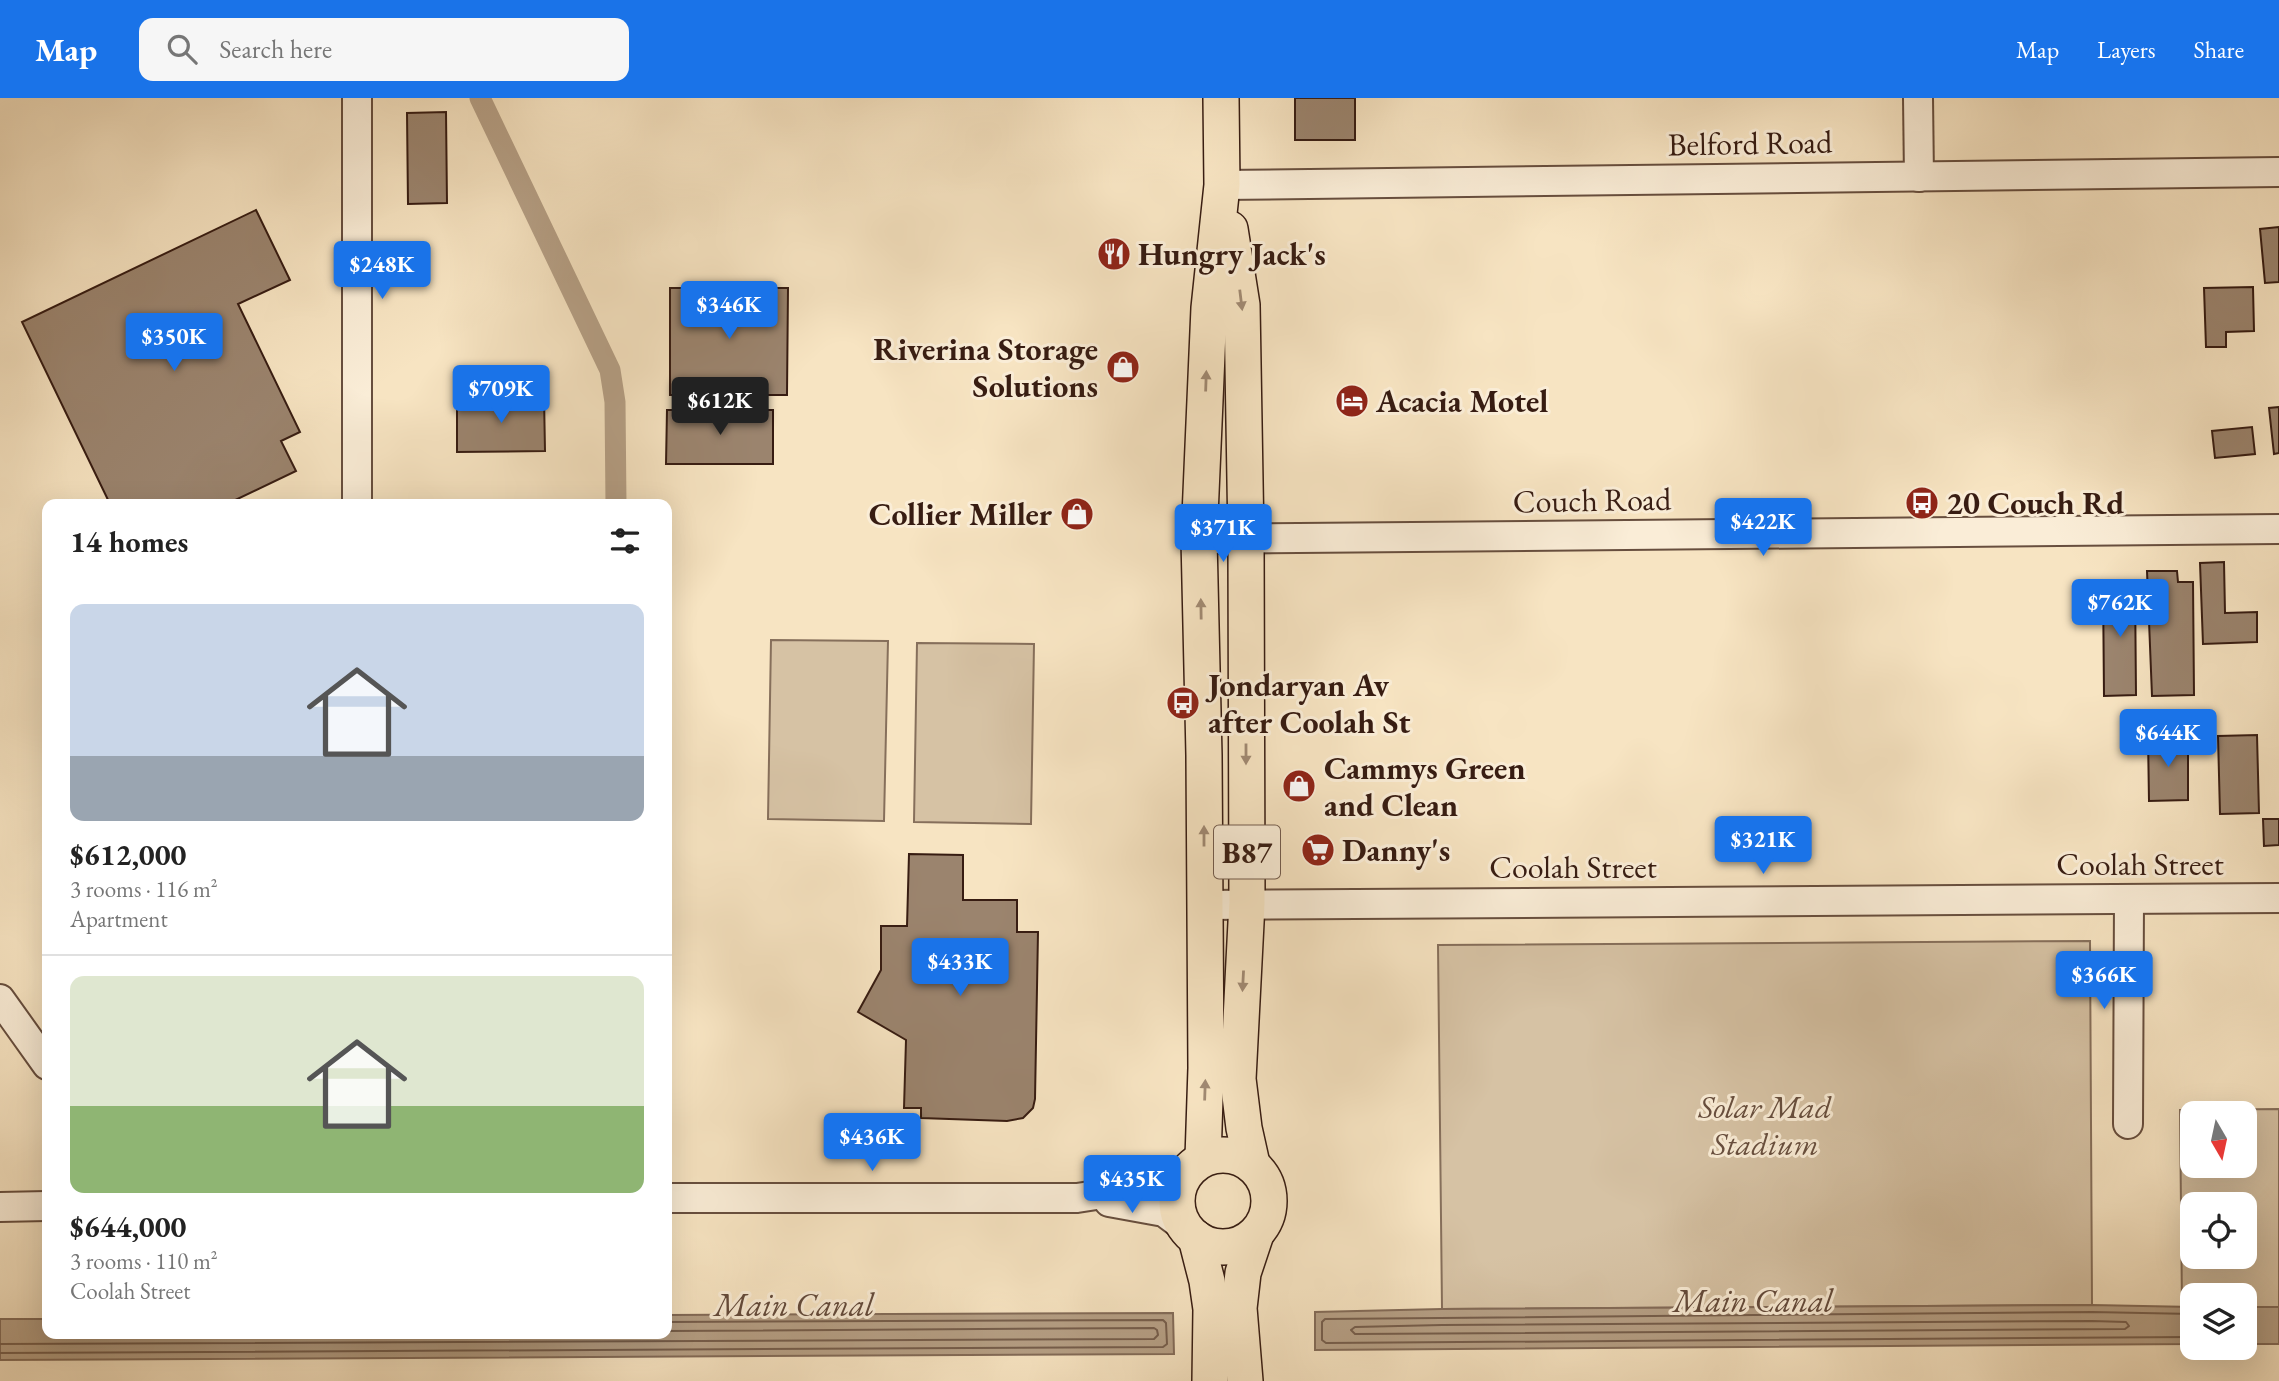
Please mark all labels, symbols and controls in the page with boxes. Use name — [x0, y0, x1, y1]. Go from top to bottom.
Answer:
search box — [139, 18, 629, 81]
text: Map — [35, 28, 97, 71]
icon: search — [163, 30, 201, 68]
text: Search here — [219, 32, 332, 66]
text: Map — [2016, 34, 2059, 65]
text: Layers — [2097, 34, 2156, 65]
text: Share — [2194, 34, 2244, 65]
street label: Belford Road — [1667, 121, 1833, 165]
place label: Hungry Jack's — [1138, 233, 1326, 275]
restaurant icon: Hungry Jack's — [1095, 235, 1133, 273]
pin: $248K — [333, 242, 431, 301]
text: $248K — [350, 249, 414, 279]
pin: $346K — [680, 282, 778, 341]
text: $346K — [697, 289, 761, 319]
one-way arrow — [1235, 289, 1246, 311]
pin: $350K — [125, 314, 223, 373]
text: $350K — [142, 321, 206, 351]
place label: Riverina Storage Solutions — [873, 328, 1098, 407]
shop icon: Riverina Storage Solutions — [1104, 348, 1142, 386]
pin: $709K — [452, 366, 550, 425]
one-way arrow — [1200, 370, 1211, 392]
text: $709K — [469, 373, 533, 403]
pin: $612K — [671, 378, 769, 437]
place label: Acacia Motel — [1375, 380, 1548, 422]
hotel icon: Acacia Motel — [1333, 382, 1371, 420]
text: $612K — [688, 385, 752, 415]
street label: Couch Road — [1512, 478, 1672, 522]
place label: 20 Couch Rd — [1946, 482, 2125, 524]
bus stop icon: 20 Couch Rd — [1903, 484, 1941, 522]
place label: Collier Miller — [869, 493, 1053, 535]
shop icon: Collier Miller — [1058, 495, 1096, 533]
pin: $422K — [1714, 498, 1812, 558]
pin: $371K — [1174, 504, 1272, 564]
text: $422K — [1731, 506, 1795, 536]
text: $371K — [1191, 512, 1255, 542]
text: 14 homes — [70, 522, 188, 561]
icon: filters — [606, 522, 644, 560]
pin: $762K — [2071, 580, 2169, 639]
text: $762K — [2088, 587, 2152, 617]
one-way arrow — [1195, 598, 1207, 620]
icon: home — [294, 649, 420, 775]
place label: Jondaryan Av after Coolah St — [1205, 664, 1411, 743]
bus stop icon: Jondaryan Av after Coolah St — [1164, 684, 1202, 722]
pin: $644K — [2119, 710, 2217, 769]
text: $644K — [2136, 717, 2200, 747]
one-way arrow — [1240, 743, 1252, 765]
place label: Cammys Green and Clean — [1324, 747, 1526, 826]
shop icon: Cammys Green and Clean — [1280, 767, 1318, 805]
pin: $321K — [1714, 816, 1812, 876]
text: $321K — [1731, 824, 1795, 854]
one-way arrow — [1198, 825, 1210, 847]
road number: B87 — [1214, 825, 1280, 878]
place label: Danny's — [1342, 829, 1450, 871]
supermarket icon: Danny's — [1299, 831, 1337, 869]
text: $612,000 — [70, 835, 186, 874]
street label: Coolah Street — [2056, 843, 2224, 885]
street label: Coolah Street — [1489, 846, 1657, 888]
text: 3 rooms · 116 m² — [70, 874, 218, 904]
text: Apartment — [70, 904, 168, 934]
pin: $433K — [911, 939, 1009, 998]
text: $433K — [928, 946, 992, 976]
pin: $366K — [2055, 951, 2153, 1011]
text: $366K — [2072, 959, 2136, 989]
one-way arrow — [1238, 971, 1249, 993]
icon: home — [294, 1021, 420, 1147]
one-way arrow — [1200, 1079, 1211, 1101]
park label: Solar Mad Stadium — [1697, 1086, 1832, 1165]
north arrow — [2180, 1101, 2258, 1178]
map controls — [2180, 1101, 2257, 1360]
pin: $436K — [823, 1114, 921, 1173]
text: $436K — [840, 1121, 904, 1151]
pin: $435K — [1083, 1156, 1181, 1215]
text: $435K — [1100, 1163, 1164, 1193]
button: locate — [2180, 1192, 2257, 1269]
text: $644,000 — [70, 1207, 186, 1246]
text: 3 rooms · 110 m² — [70, 1246, 218, 1276]
text: Coolah Street — [70, 1276, 190, 1306]
water label: Main Canal — [1671, 1279, 1835, 1322]
water label: Main Canal — [712, 1283, 876, 1326]
button: layers — [2180, 1283, 2257, 1360]

